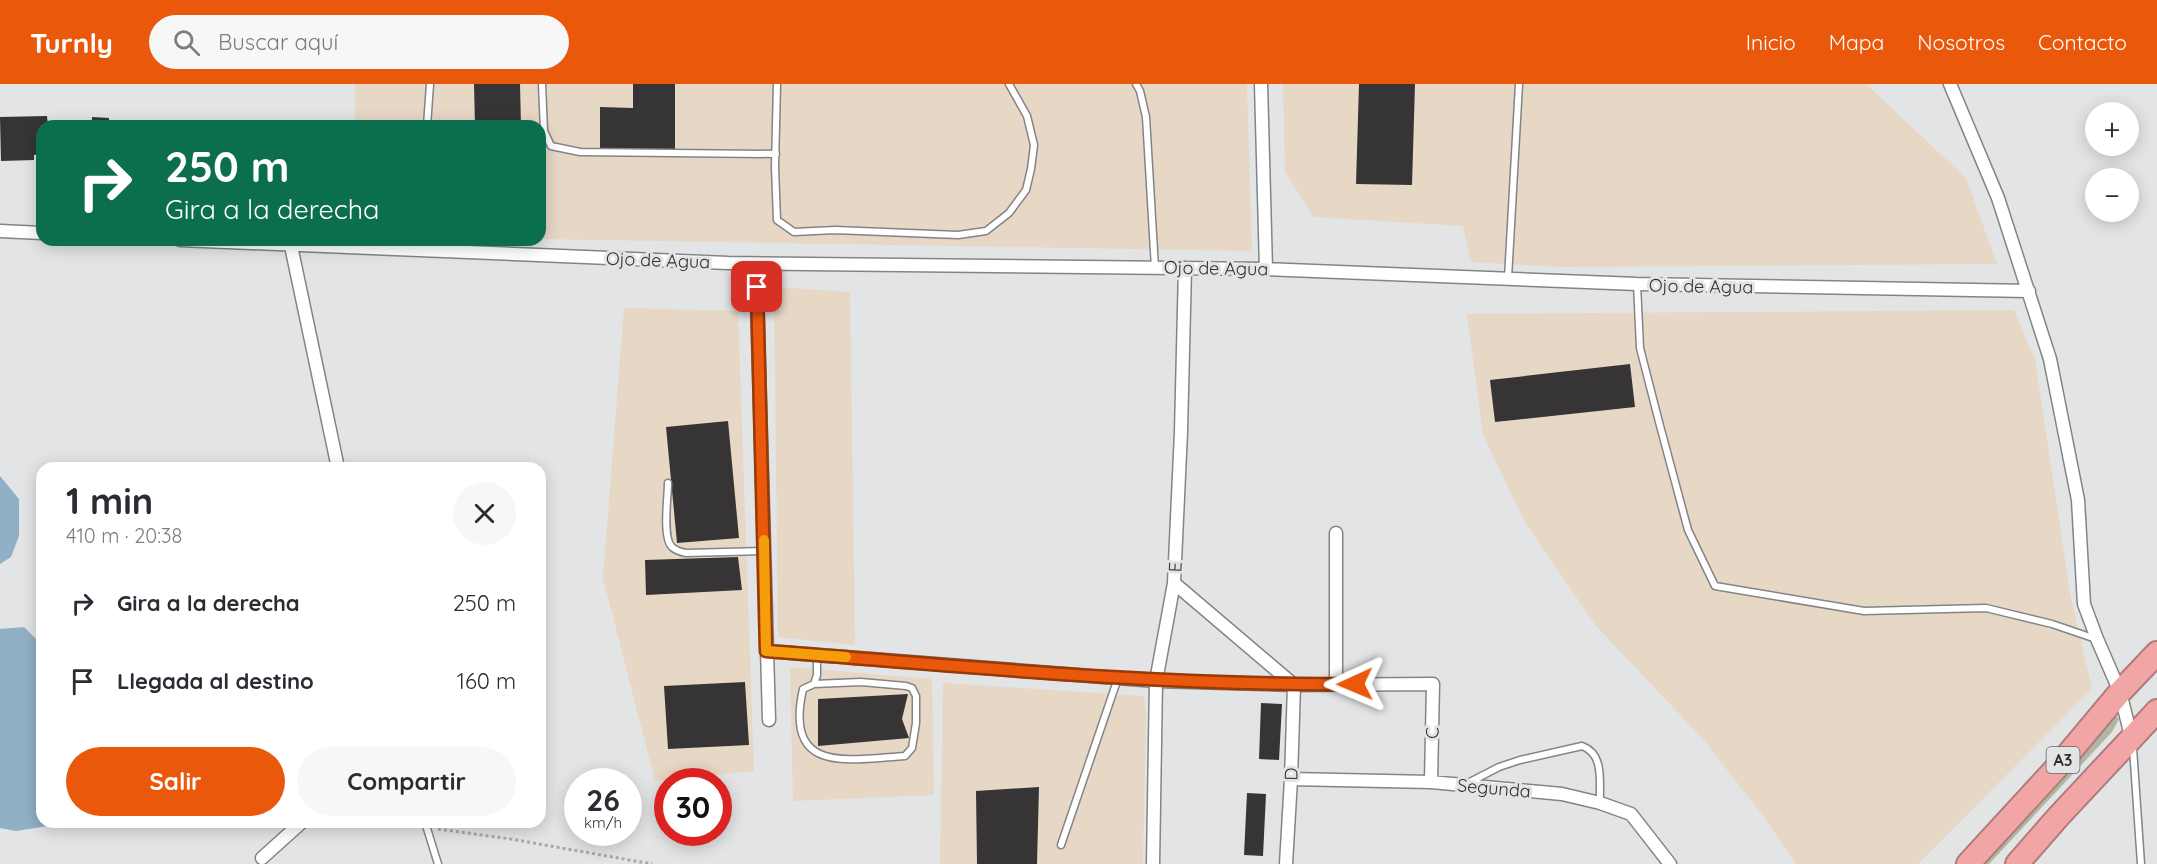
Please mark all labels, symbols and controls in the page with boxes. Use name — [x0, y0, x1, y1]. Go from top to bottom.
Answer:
search box — [149, 15, 569, 69]
text: Turnly — [30, 25, 113, 60]
icon: search — [170, 26, 203, 59]
text: Buscar aquí — [218, 28, 338, 56]
text: Inicio — [1746, 29, 1796, 55]
text: Mapa — [1829, 29, 1884, 55]
text: Nosotros — [1917, 29, 2005, 55]
text: Contacto — [2038, 29, 2127, 55]
map controls — [2085, 102, 2139, 222]
button: + — [2085, 102, 2139, 156]
text: 250 m — [165, 140, 289, 193]
icon: right — [66, 144, 144, 222]
button: − — [2085, 168, 2139, 222]
text: Gira a la derecha — [165, 192, 379, 226]
street label: Ojo de Agua — [605, 247, 711, 273]
street label: Ojo de Agua — [1164, 256, 1268, 280]
pin — [731, 261, 782, 312]
icon: arrive — [740, 270, 773, 303]
street label: Ojo de Agua — [1649, 274, 1753, 298]
text: 1 min — [66, 478, 153, 523]
button: close — [453, 482, 516, 545]
text: 410 m · 20:38 — [66, 523, 182, 548]
street label: E — [1163, 561, 1187, 573]
icon: right — [66, 587, 99, 620]
text: Gira a la derecha — [117, 589, 300, 617]
text: 250 m — [453, 589, 516, 617]
position arrow — [1323, 652, 1387, 716]
icon: arrive — [66, 665, 99, 698]
text: Llegada al destino — [117, 667, 314, 695]
text: 160 m — [457, 667, 516, 695]
street label: C — [1420, 727, 1444, 739]
button: Salir — [66, 747, 285, 816]
button: Compartir — [297, 747, 516, 816]
road number: A3 — [2046, 747, 2080, 773]
street label: D — [1279, 767, 1303, 781]
speed limit sign: 30 — [654, 768, 732, 846]
street label: Segunda — [1456, 773, 1532, 803]
text: 26 — [586, 781, 620, 819]
text: km/h — [584, 813, 622, 832]

